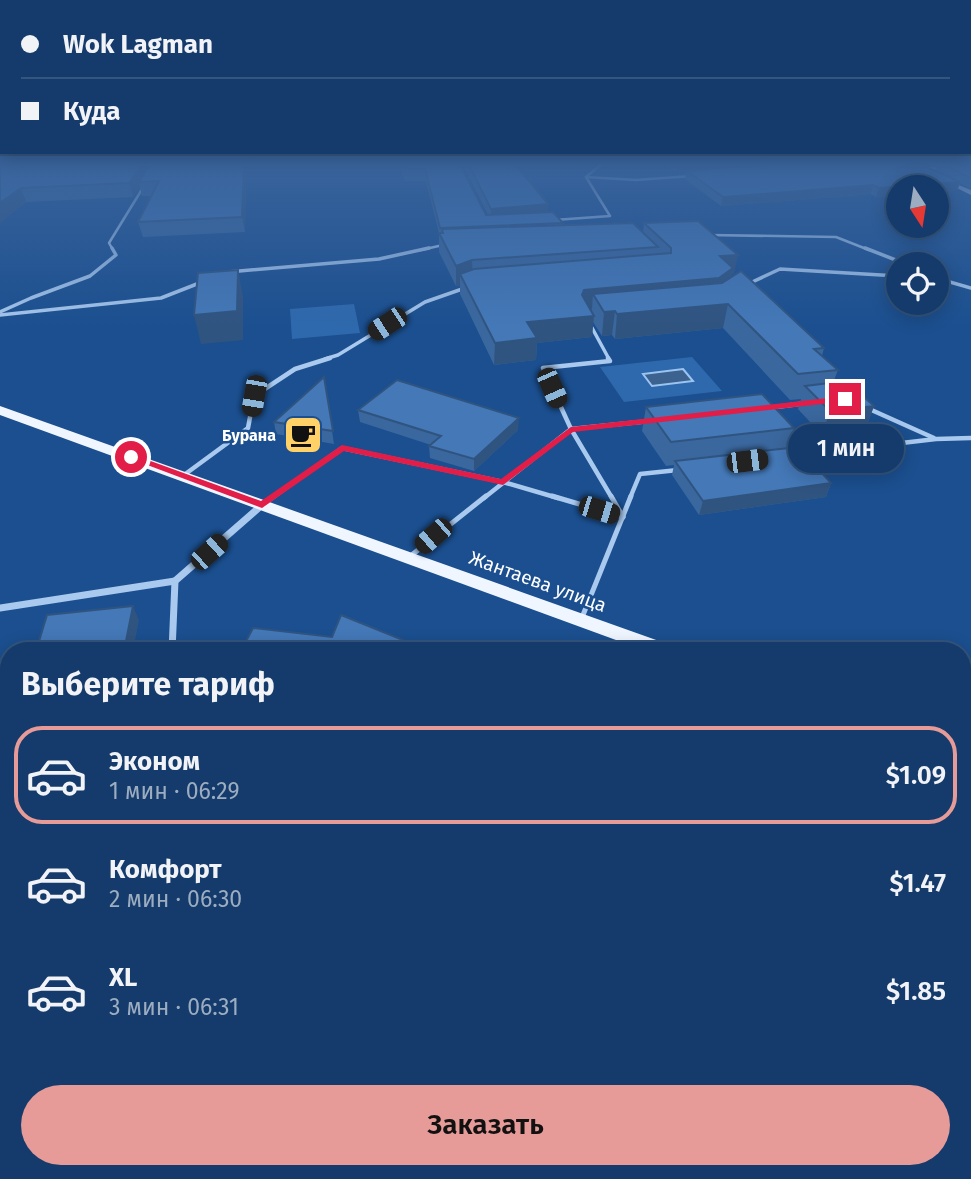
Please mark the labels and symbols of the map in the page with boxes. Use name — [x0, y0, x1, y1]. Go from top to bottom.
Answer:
north arrow — [886, 175, 948, 238]
car — [364, 304, 411, 344]
car — [534, 365, 571, 411]
car — [241, 373, 268, 419]
route end — [829, 383, 861, 415]
cafe icon: Бурана — [282, 414, 324, 456]
callout: 1 мин — [787, 424, 903, 472]
place label: Бурана — [222, 426, 276, 445]
route start — [115, 441, 147, 473]
car — [725, 448, 770, 474]
car — [576, 494, 623, 526]
car — [411, 514, 456, 558]
car — [187, 530, 232, 574]
street label: Жантаева улица — [466, 546, 610, 617]

